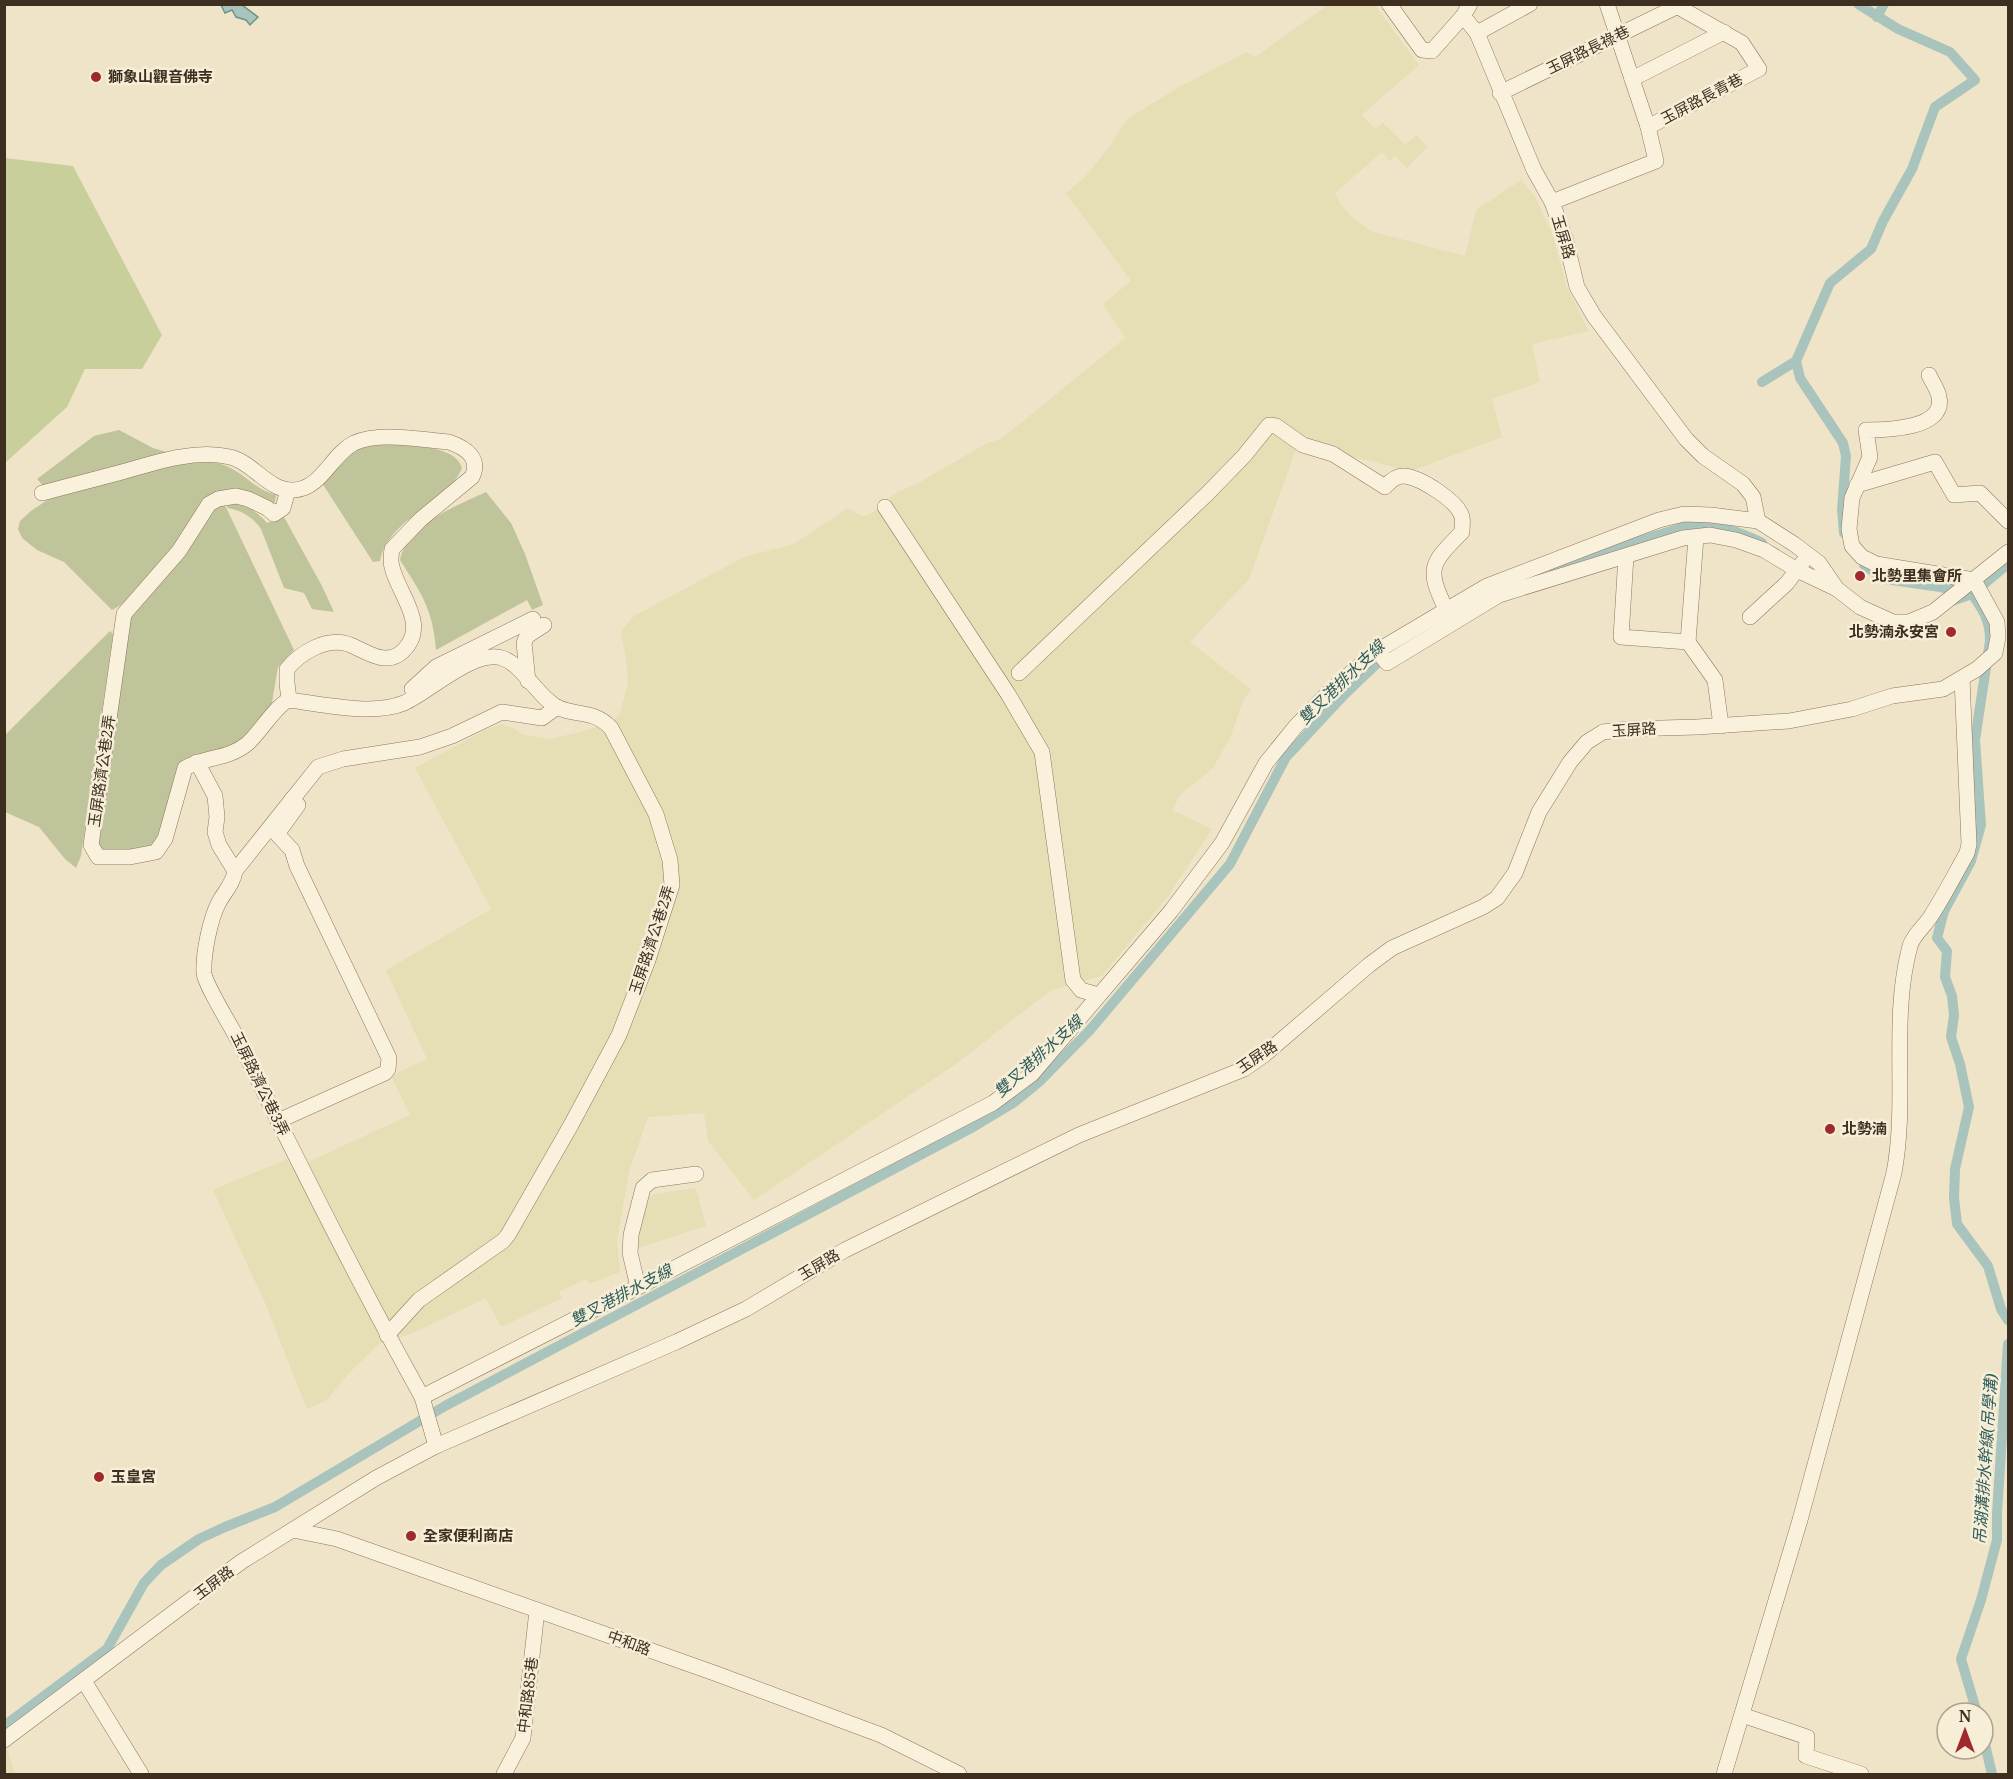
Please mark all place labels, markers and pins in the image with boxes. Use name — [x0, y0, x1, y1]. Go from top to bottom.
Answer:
place label: 獅象山觀音佛寺 — [108, 66, 213, 86]
marker: 獅象山觀音佛寺 — [89, 70, 103, 84]
place label: 北勢里集會所 — [1872, 565, 1962, 585]
marker: 北勢里集會所 — [1853, 569, 1867, 583]
place label: 北勢湳永安宮 — [1849, 621, 1939, 641]
marker: 北勢湳永安宮 — [1944, 625, 1958, 639]
place label: 北勢湳 — [1842, 1118, 1887, 1138]
marker: 北勢湳 — [1823, 1122, 1837, 1136]
place label: 玉皇宮 — [111, 1466, 156, 1486]
marker: 玉皇宮 — [92, 1470, 106, 1484]
place label: 全家便利商店 — [423, 1525, 513, 1545]
marker: 全家便利商店 — [404, 1529, 418, 1543]

